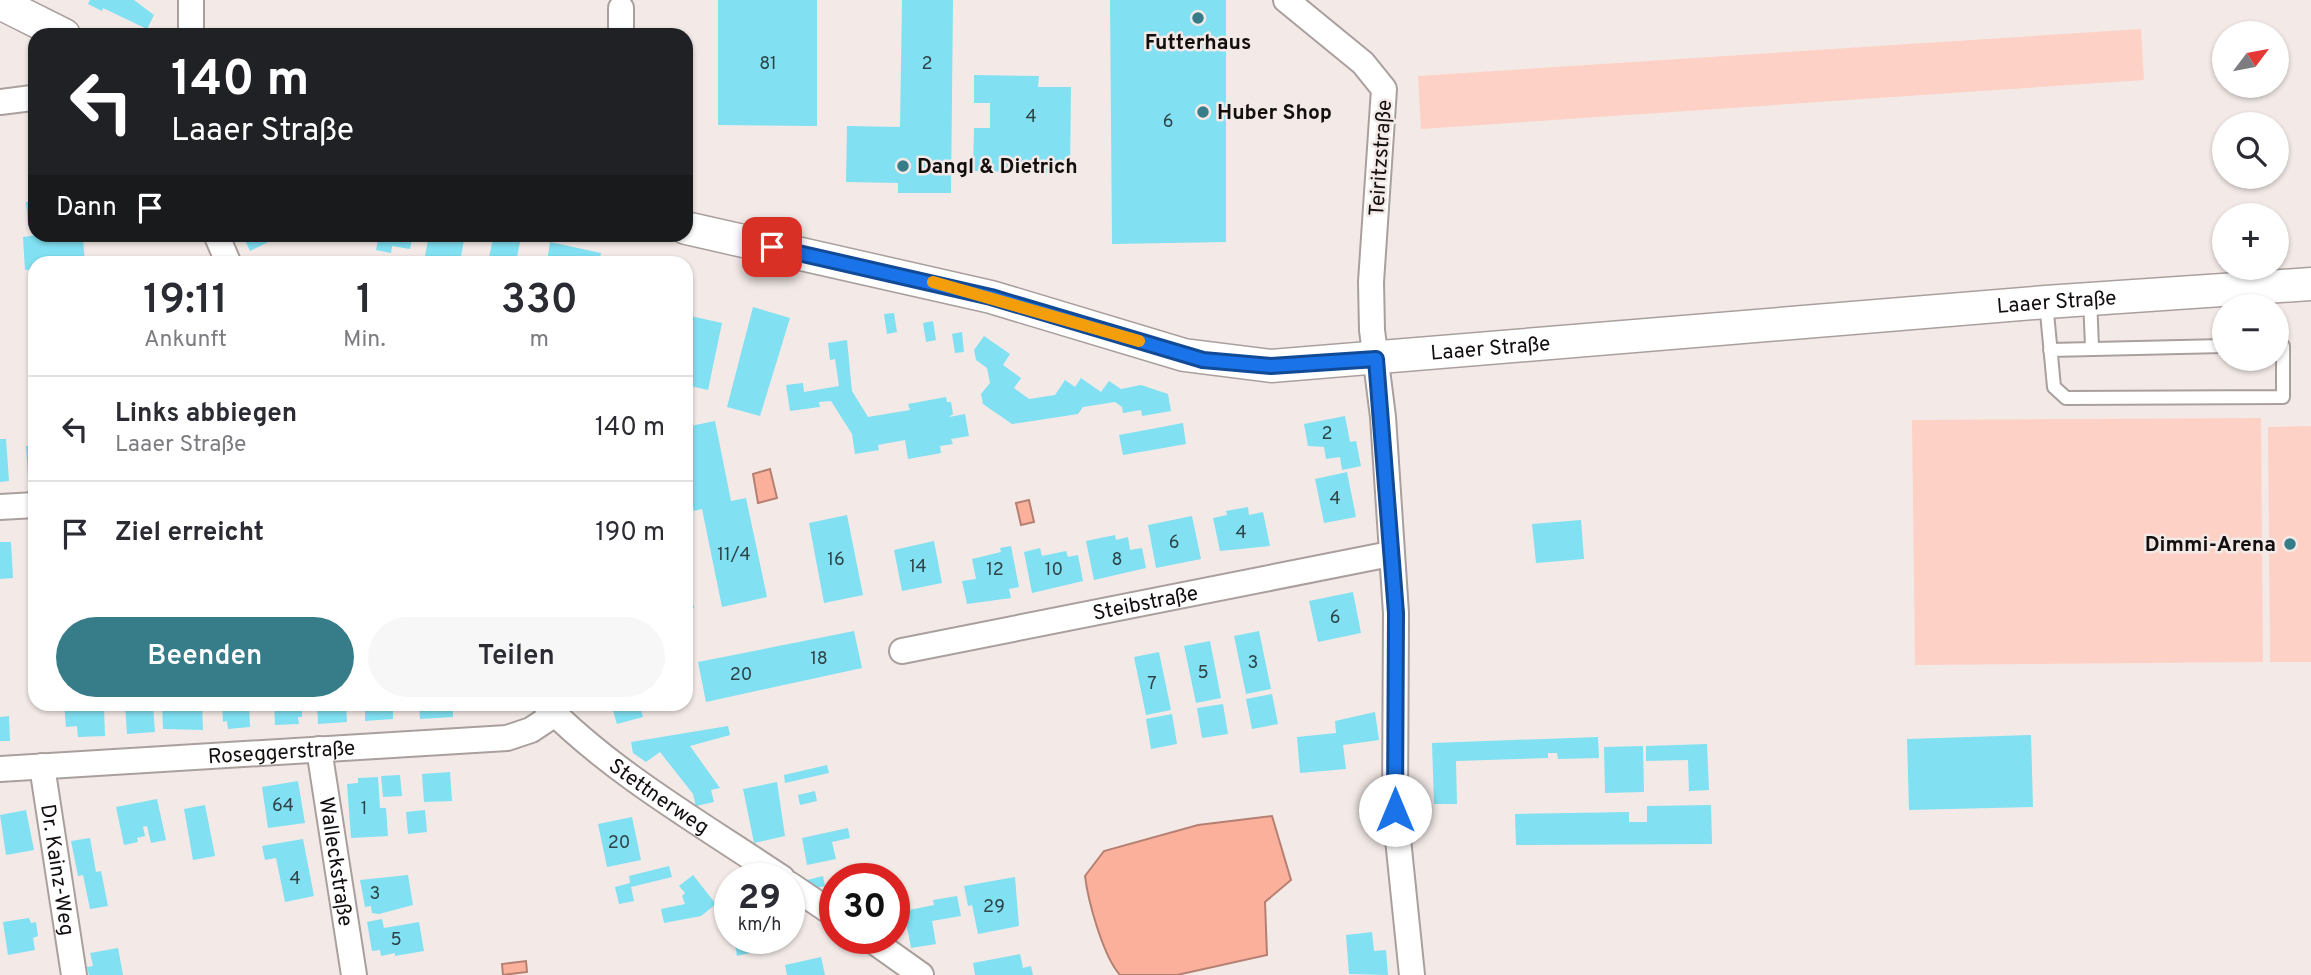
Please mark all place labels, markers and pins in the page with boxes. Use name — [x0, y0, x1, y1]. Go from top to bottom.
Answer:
marker: Futterhaus — [1190, 10, 1206, 26]
place label: Futterhaus — [1145, 30, 1251, 57]
place label: Huber Shop — [1217, 100, 1332, 127]
marker: Huber Shop — [1195, 104, 1211, 120]
place label: Dangl & Dietrich — [917, 154, 1078, 181]
marker: Dangl & Dietrich — [895, 158, 911, 174]
pin — [742, 217, 802, 277]
place label: Dimmi-Arena — [2145, 532, 2276, 559]
marker: Dimmi-Arena — [2282, 536, 2298, 552]

